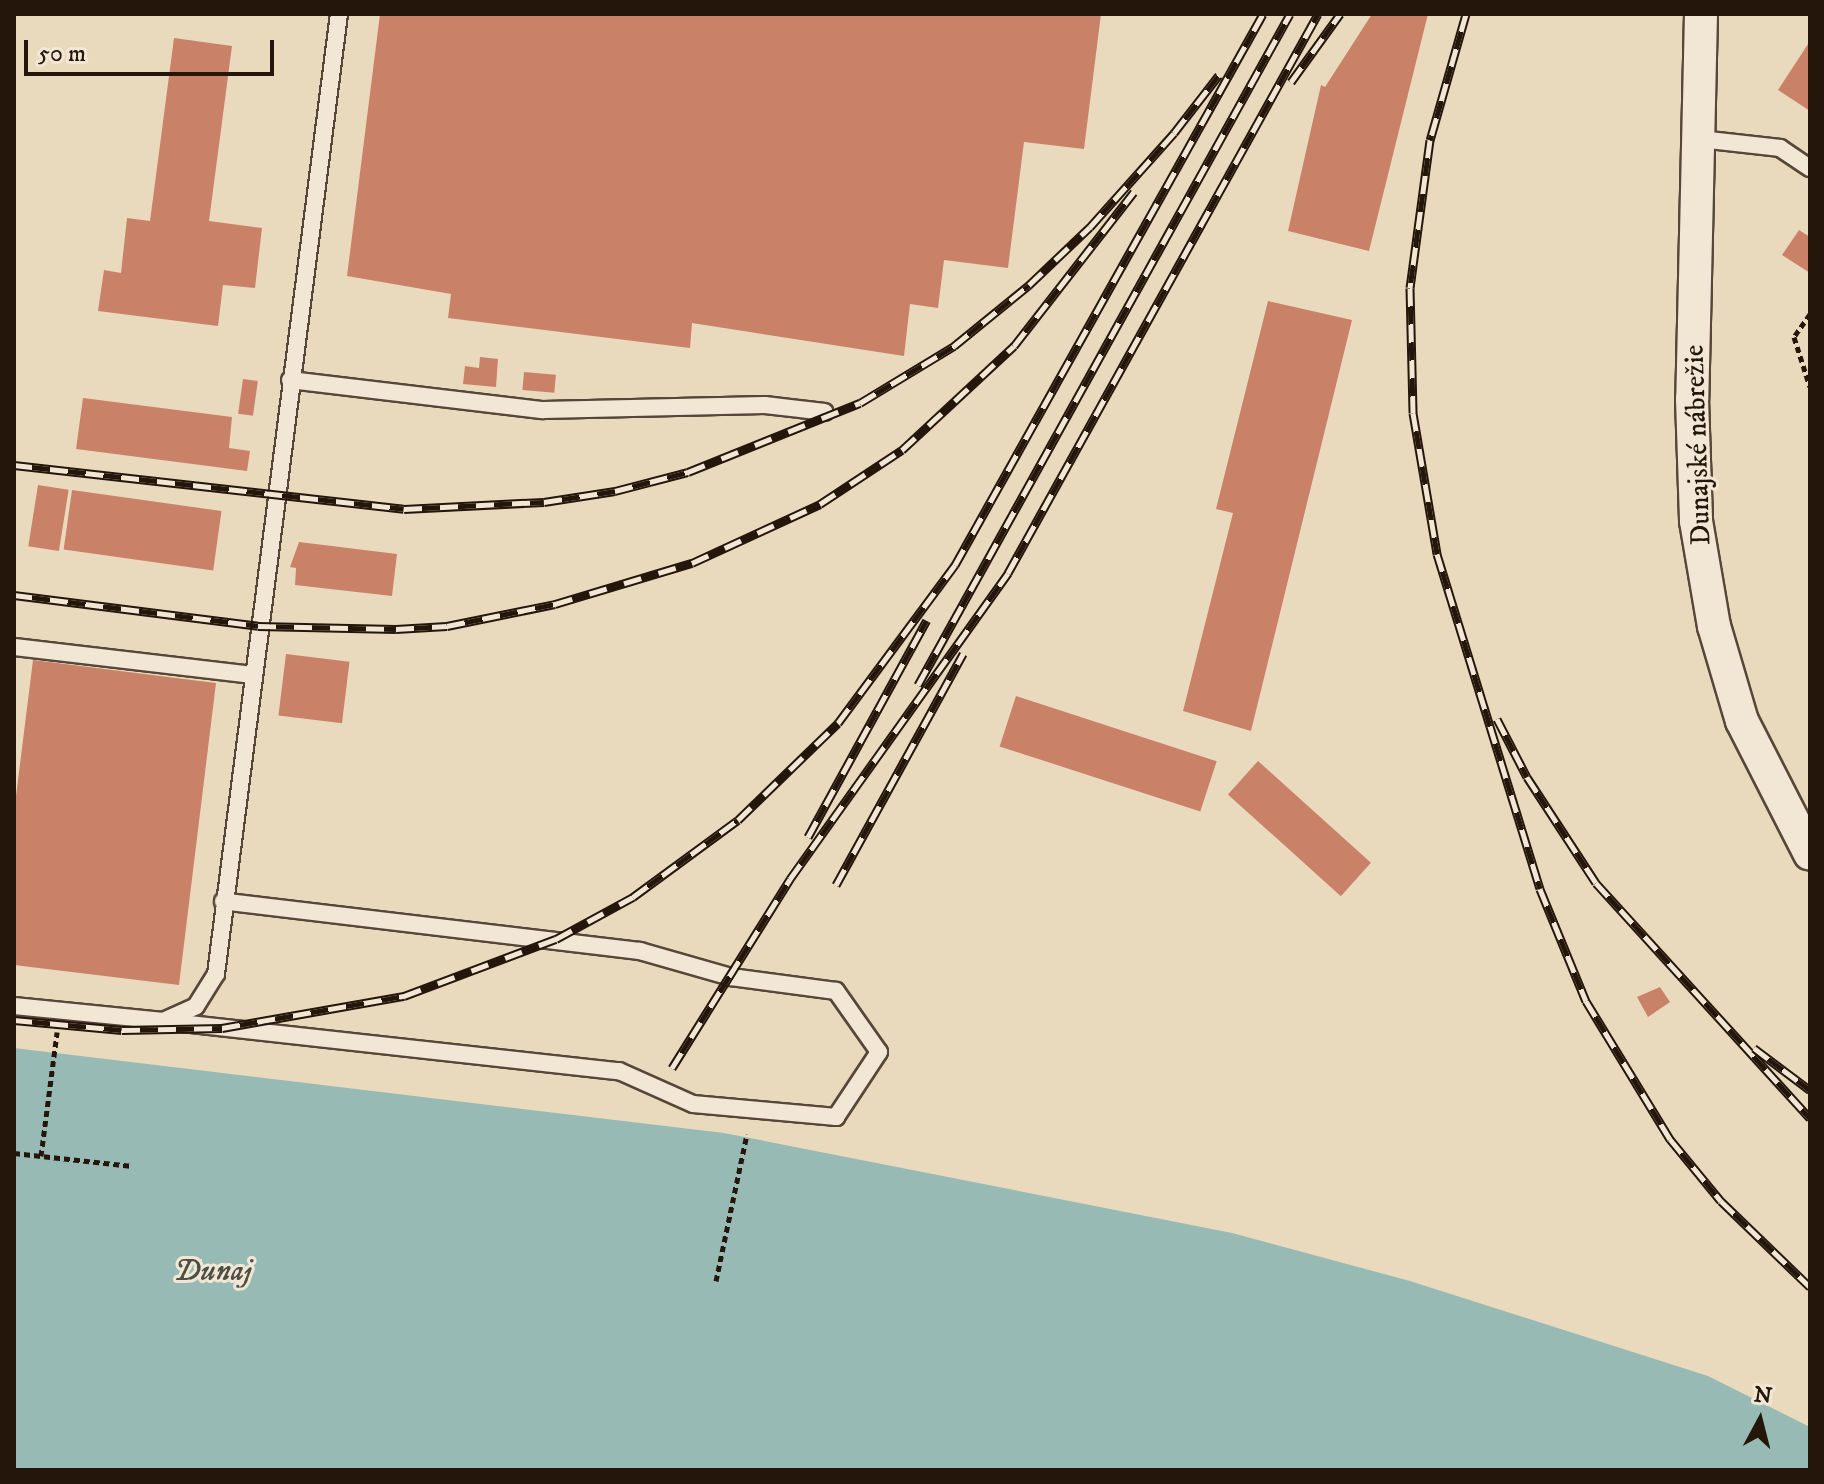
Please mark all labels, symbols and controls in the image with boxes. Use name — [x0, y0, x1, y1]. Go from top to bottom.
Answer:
scale bar — [28, 24, 278, 74]
text: 50 m — [38, 39, 86, 69]
street label: Dunajské nábrežie — [1678, 344, 1718, 546]
water label: Dunaj — [174, 1254, 252, 1290]
north arrow — [1720, 1380, 1800, 1460]
text: N — [1752, 1381, 1774, 1410]

